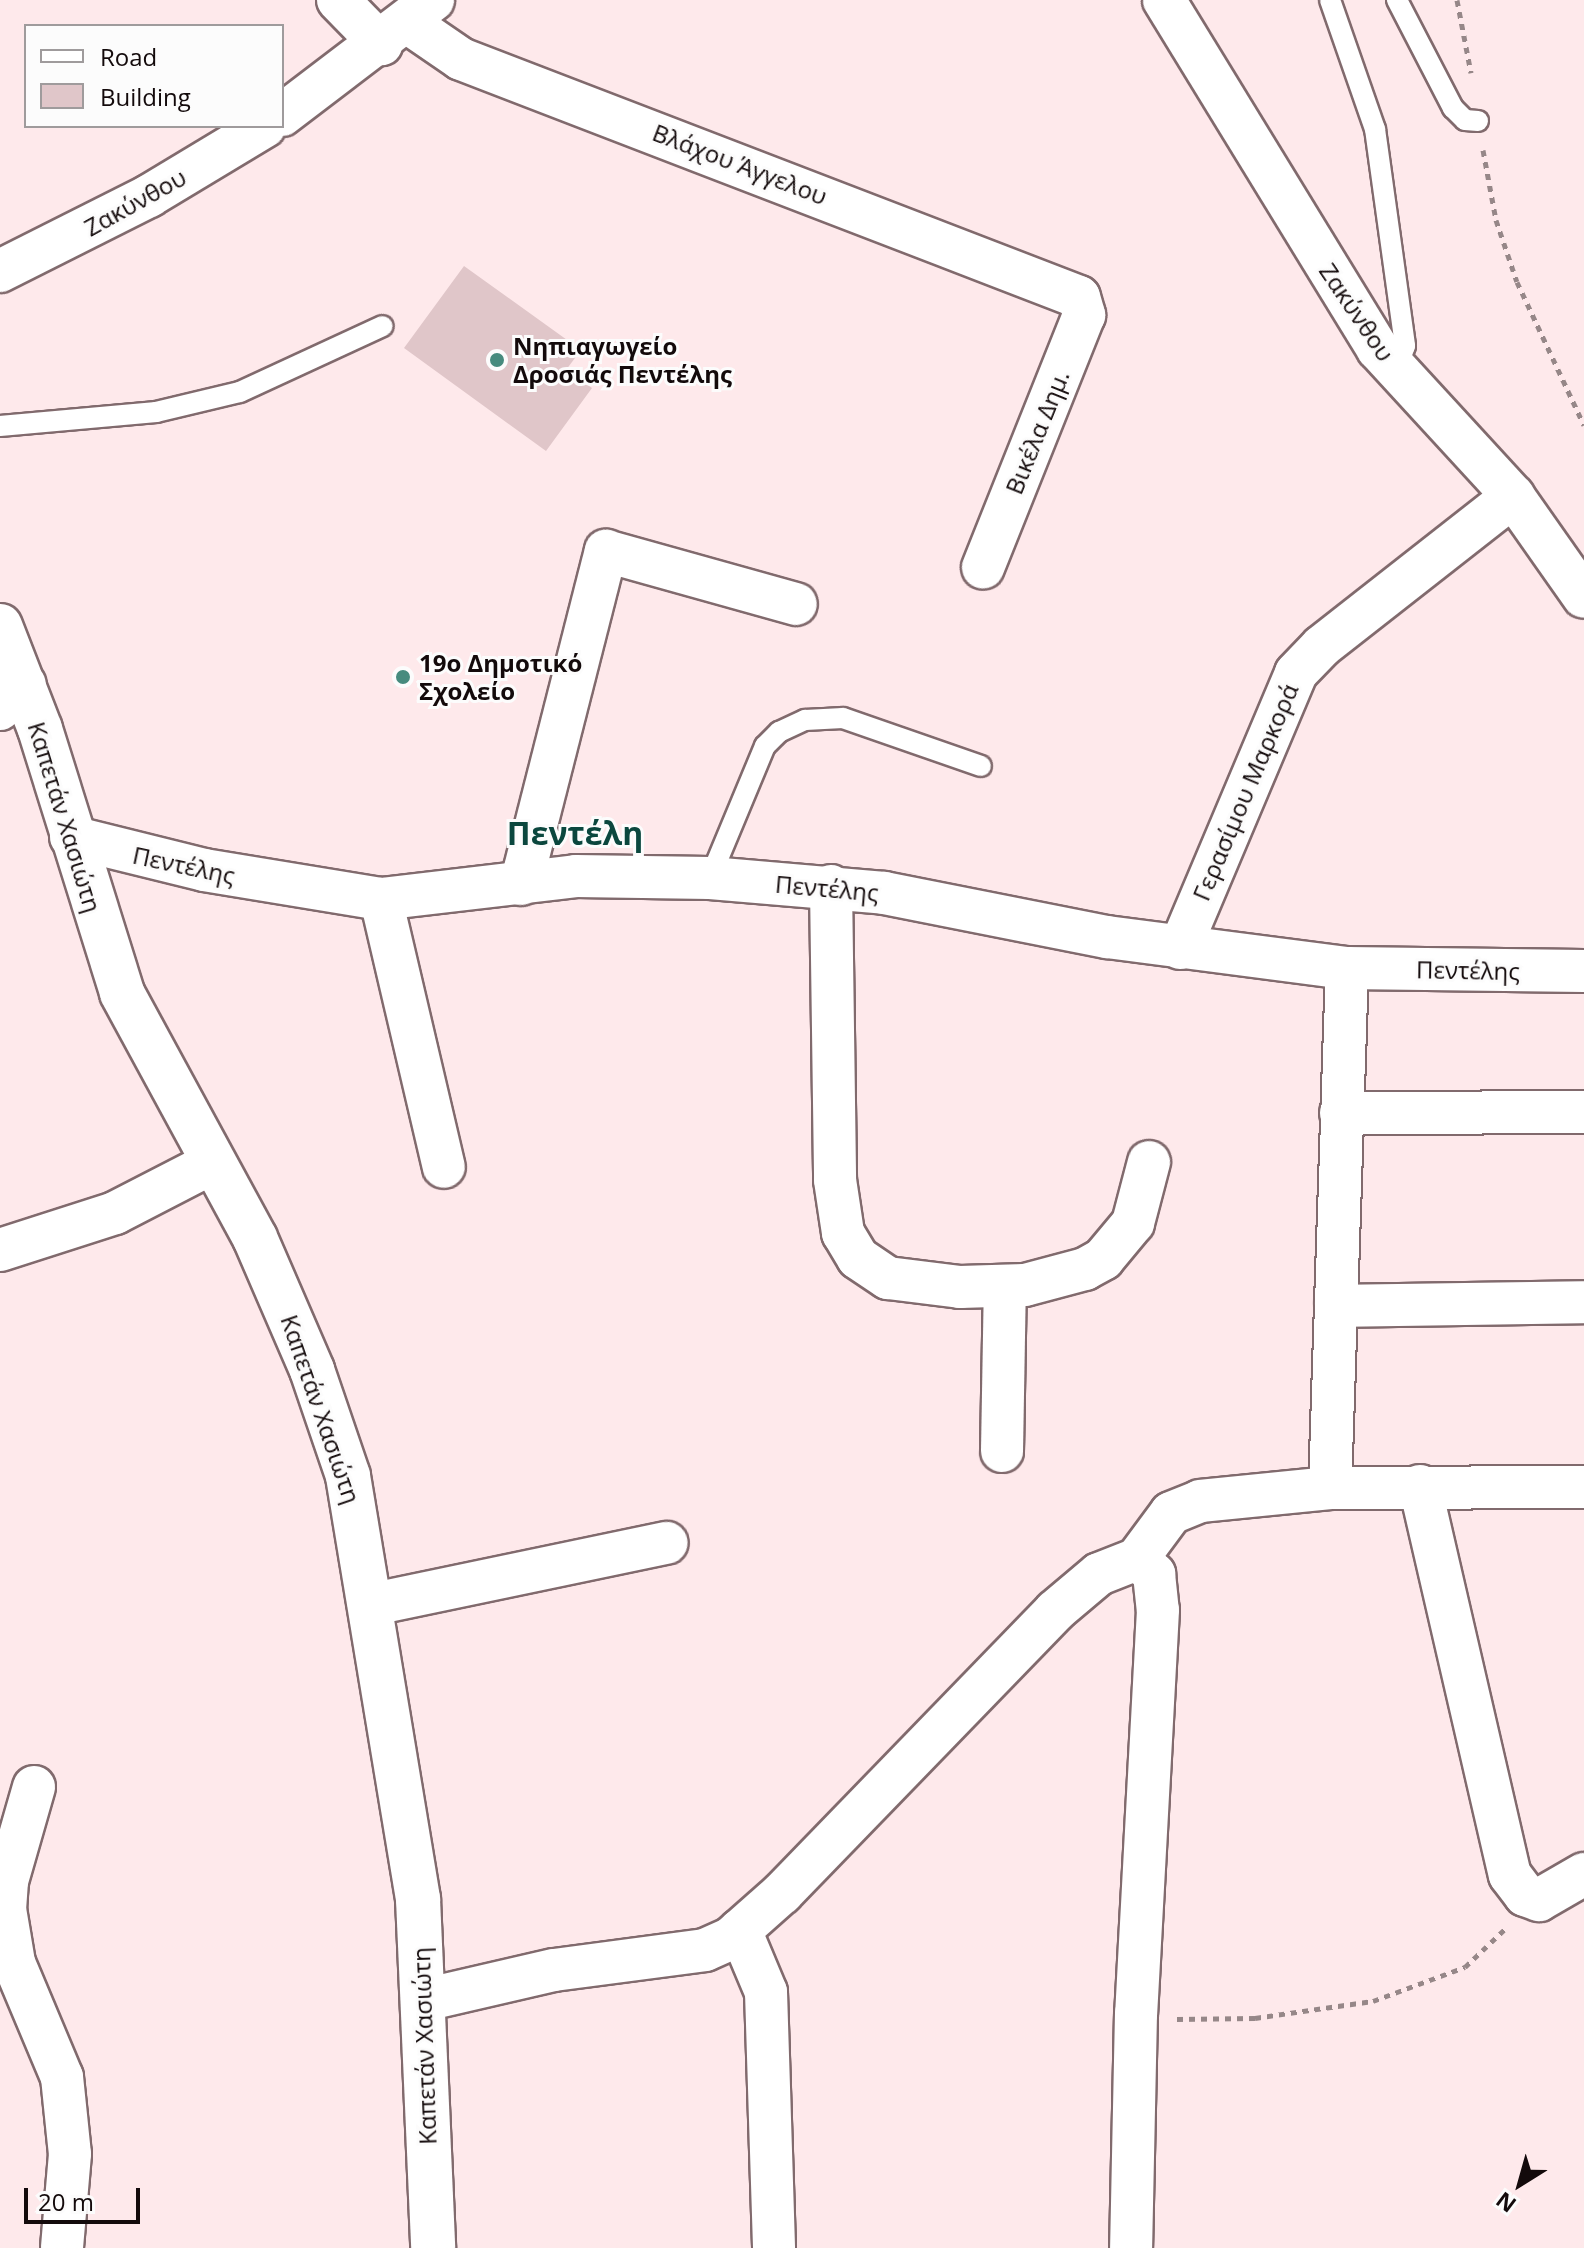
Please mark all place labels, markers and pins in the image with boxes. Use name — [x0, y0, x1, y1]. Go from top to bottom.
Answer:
place label: Νηπιαγωγείο Δροσιάς Πεντέλης — [513, 332, 732, 388]
marker: Νηπιαγωγείο Δροσιάς Πεντέλης — [488, 351, 506, 369]
place label: 19ο Δημοτικό Σχολείο — [419, 649, 582, 705]
marker: 19ο Δημοτικό Σχολείο — [394, 668, 412, 686]

